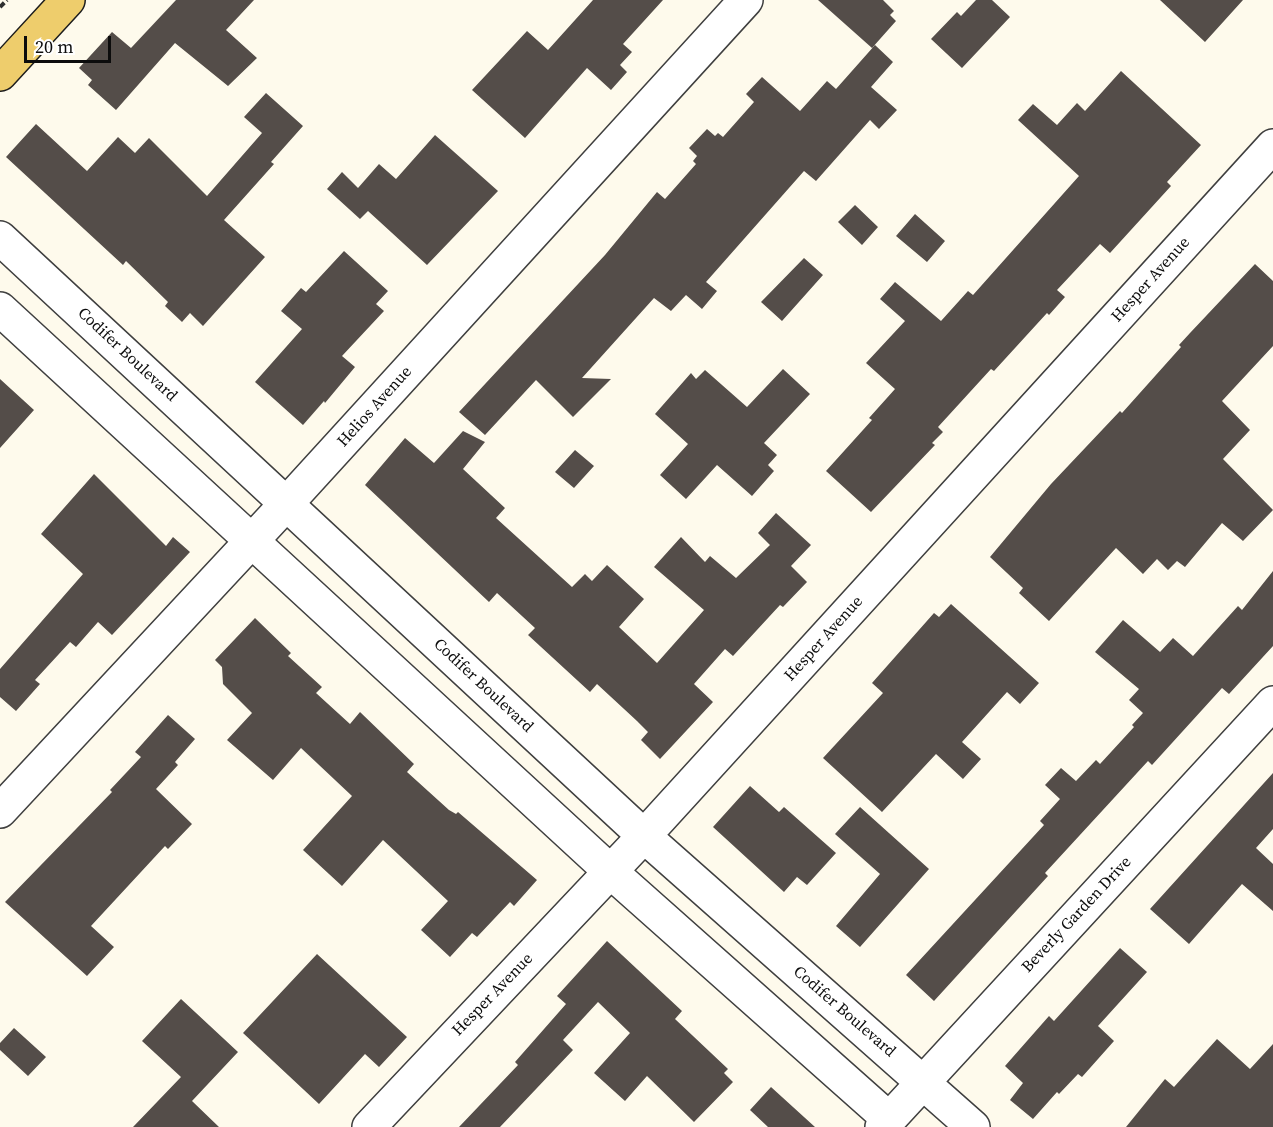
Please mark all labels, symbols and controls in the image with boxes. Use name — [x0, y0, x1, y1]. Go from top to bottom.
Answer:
scale bar — [27, 24, 114, 62]
text: 20 m — [35, 34, 73, 59]
street label: Hesper Avenue — [1108, 234, 1194, 326]
street label: Codifer Boulevard — [73, 304, 181, 406]
street label: Helios Avenue — [334, 363, 416, 451]
street label: Hesper Avenue — [781, 593, 867, 685]
street label: Codifer Boulevard — [429, 635, 537, 737]
street label: Beverly Garden Drive — [1018, 853, 1136, 977]
street label: Hesper Avenue — [449, 950, 537, 1040]
street label: Codifer Boulevard — [789, 962, 899, 1062]

